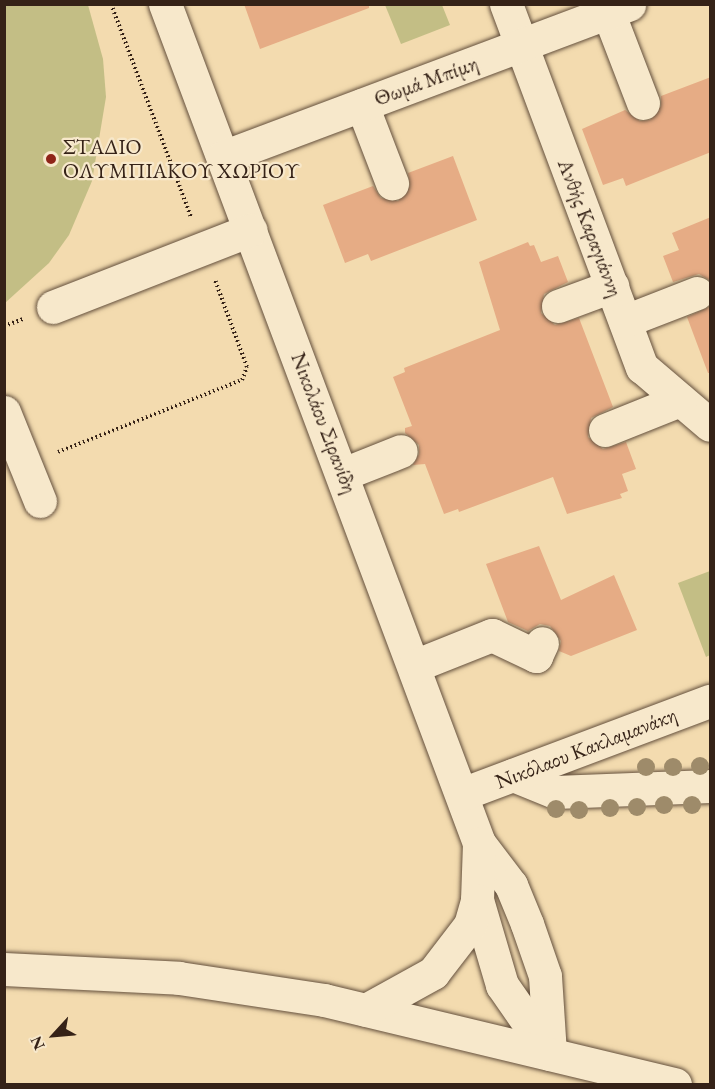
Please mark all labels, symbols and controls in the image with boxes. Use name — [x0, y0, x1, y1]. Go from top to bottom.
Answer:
street label: Θωμά Μπίμη — [371, 51, 481, 111]
place label: ΣΤΑΔΙΟ ΟΛΥΜΠΙΑΚΟΥ ΧΩΡΙΟΥ — [63, 134, 300, 184]
marker: ΣΤΑΔΙΟ ΟΛΥΜΠΙΑΚΟΥ ΧΩΡΙΟΥ — [44, 152, 58, 166]
street label: Ανθής Καραγιάννη — [552, 156, 628, 300]
street label: Νικολάου Σιρανίδη — [286, 349, 362, 497]
street label: Νικόλαου Κακλαμανάκη — [492, 702, 680, 794]
north arrow — [24, 1005, 84, 1065]
text: N — [25, 1033, 50, 1054]

